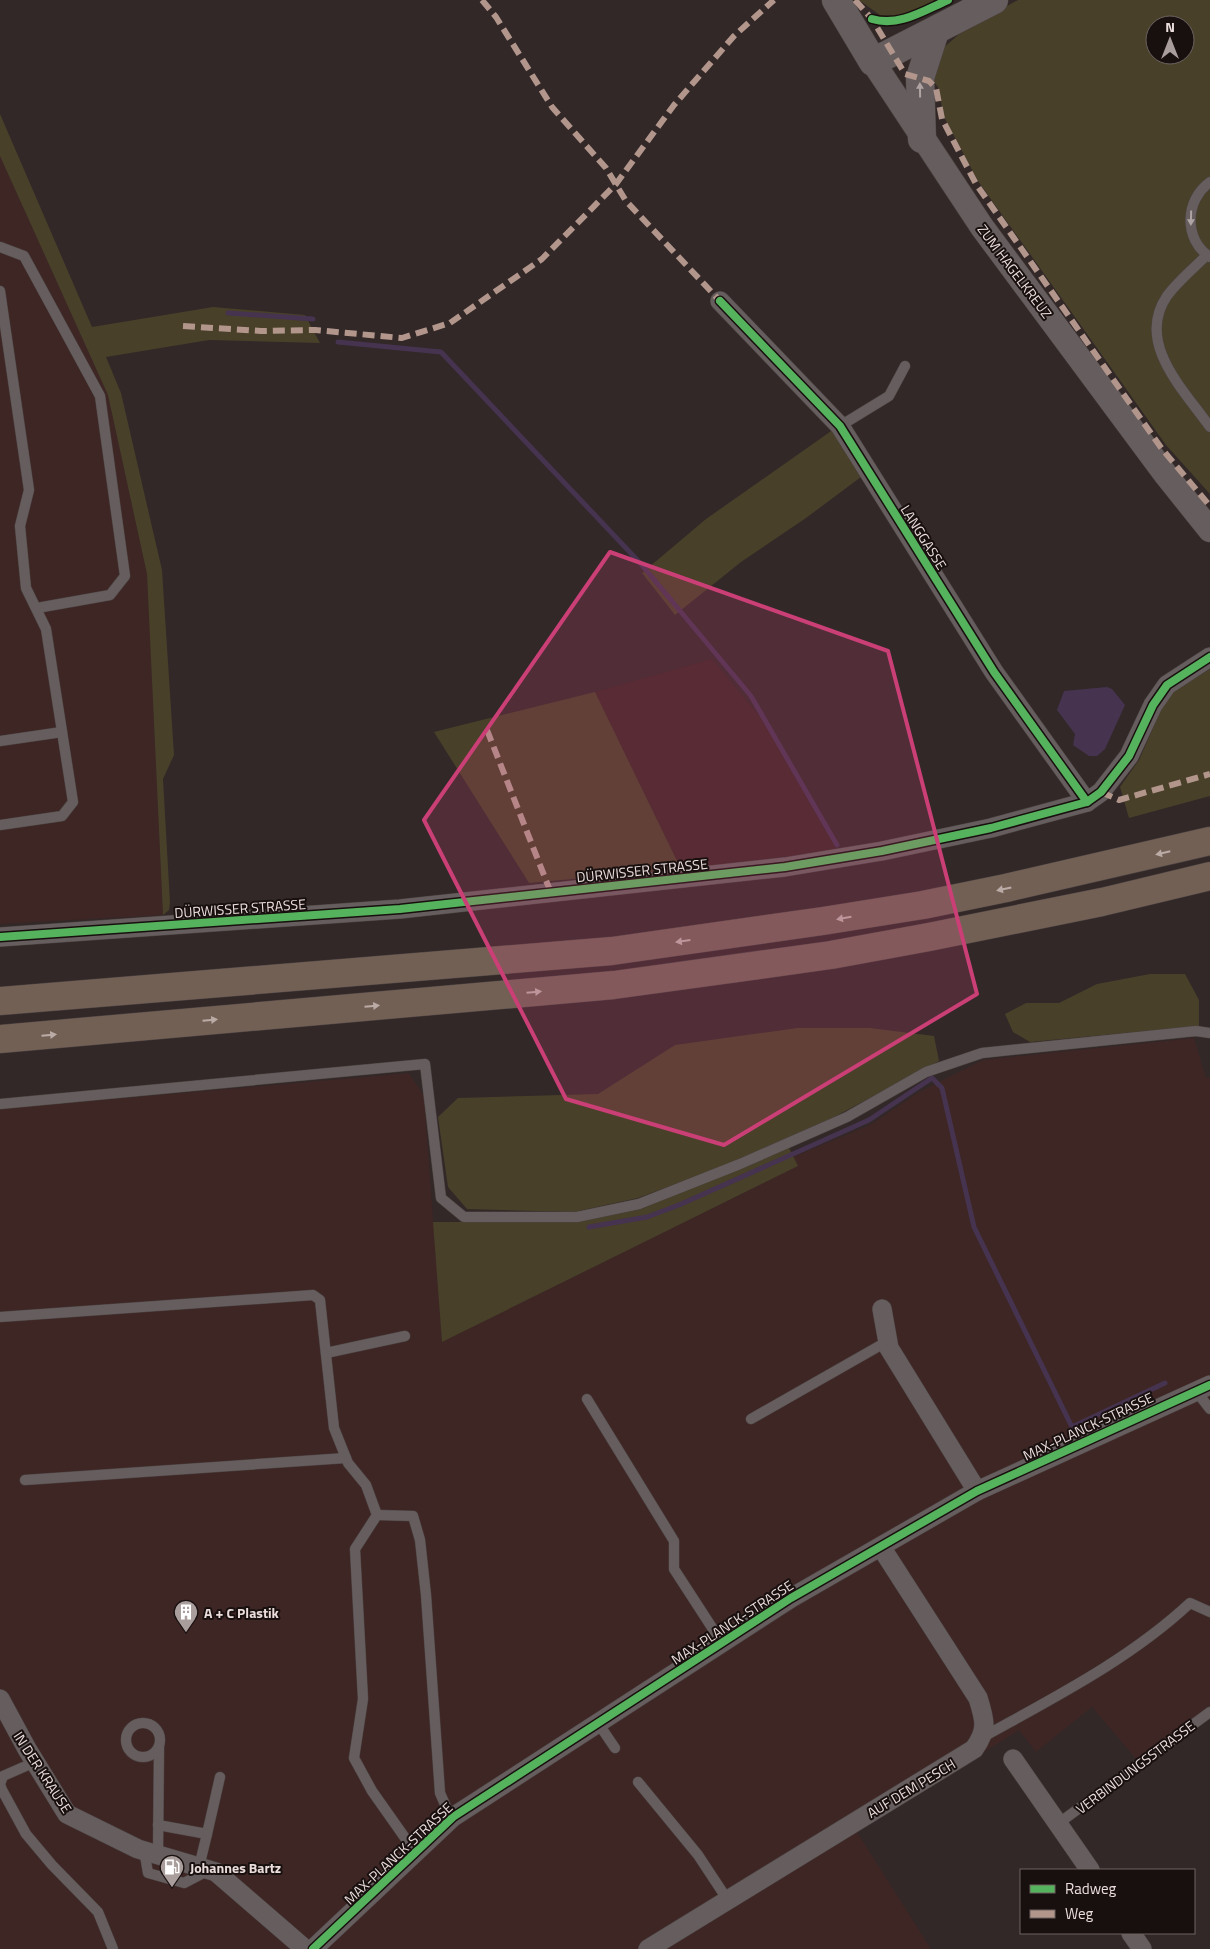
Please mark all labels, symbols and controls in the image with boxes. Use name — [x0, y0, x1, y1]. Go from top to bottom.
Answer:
north arrow — [1145, 15, 1195, 65]
text: N — [1165, 16, 1175, 37]
one-way arrow — [916, 82, 924, 98]
one-way arrow — [1187, 210, 1195, 226]
street label: ZUM HAGELKREUZ — [973, 220, 1057, 322]
street label: LANGGASSE — [896, 501, 952, 574]
one-way arrow — [1155, 849, 1170, 857]
street label: DÜRWISSER STRASSE — [575, 853, 709, 887]
one-way arrow — [996, 885, 1012, 893]
street label: DÜRWISSER STRASSE — [174, 893, 307, 923]
one-way arrow — [836, 914, 852, 922]
one-way arrow — [675, 937, 691, 945]
one-way arrow — [527, 988, 543, 996]
one-way arrow — [365, 1002, 381, 1010]
one-way arrow — [203, 1016, 219, 1024]
one-way arrow — [41, 1030, 57, 1038]
street label: MAX-PLANCK-STRASSE — [1019, 1386, 1157, 1465]
street label: MAX-PLANCK-STRASSE — [667, 1574, 797, 1669]
building icon: A + C Plastik — [173, 1599, 199, 1633]
place label: A + C Plastik — [204, 1602, 280, 1623]
street label: VERBINDUNGSSTRASSE — [1071, 1715, 1199, 1819]
street label: IN DER KRAUSE — [9, 1727, 77, 1817]
street label: AUF DEM PESCH — [863, 1753, 959, 1823]
street label: MAX-PLANCK-STRASSE — [339, 1797, 457, 1909]
fuel station icon: Johannes Bartz — [159, 1854, 185, 1888]
place label: Johannes Bartz — [190, 1857, 281, 1878]
legend — [1020, 1869, 1195, 1934]
text: Radweg — [1065, 1877, 1117, 1900]
text: Weg — [1065, 1902, 1094, 1925]

